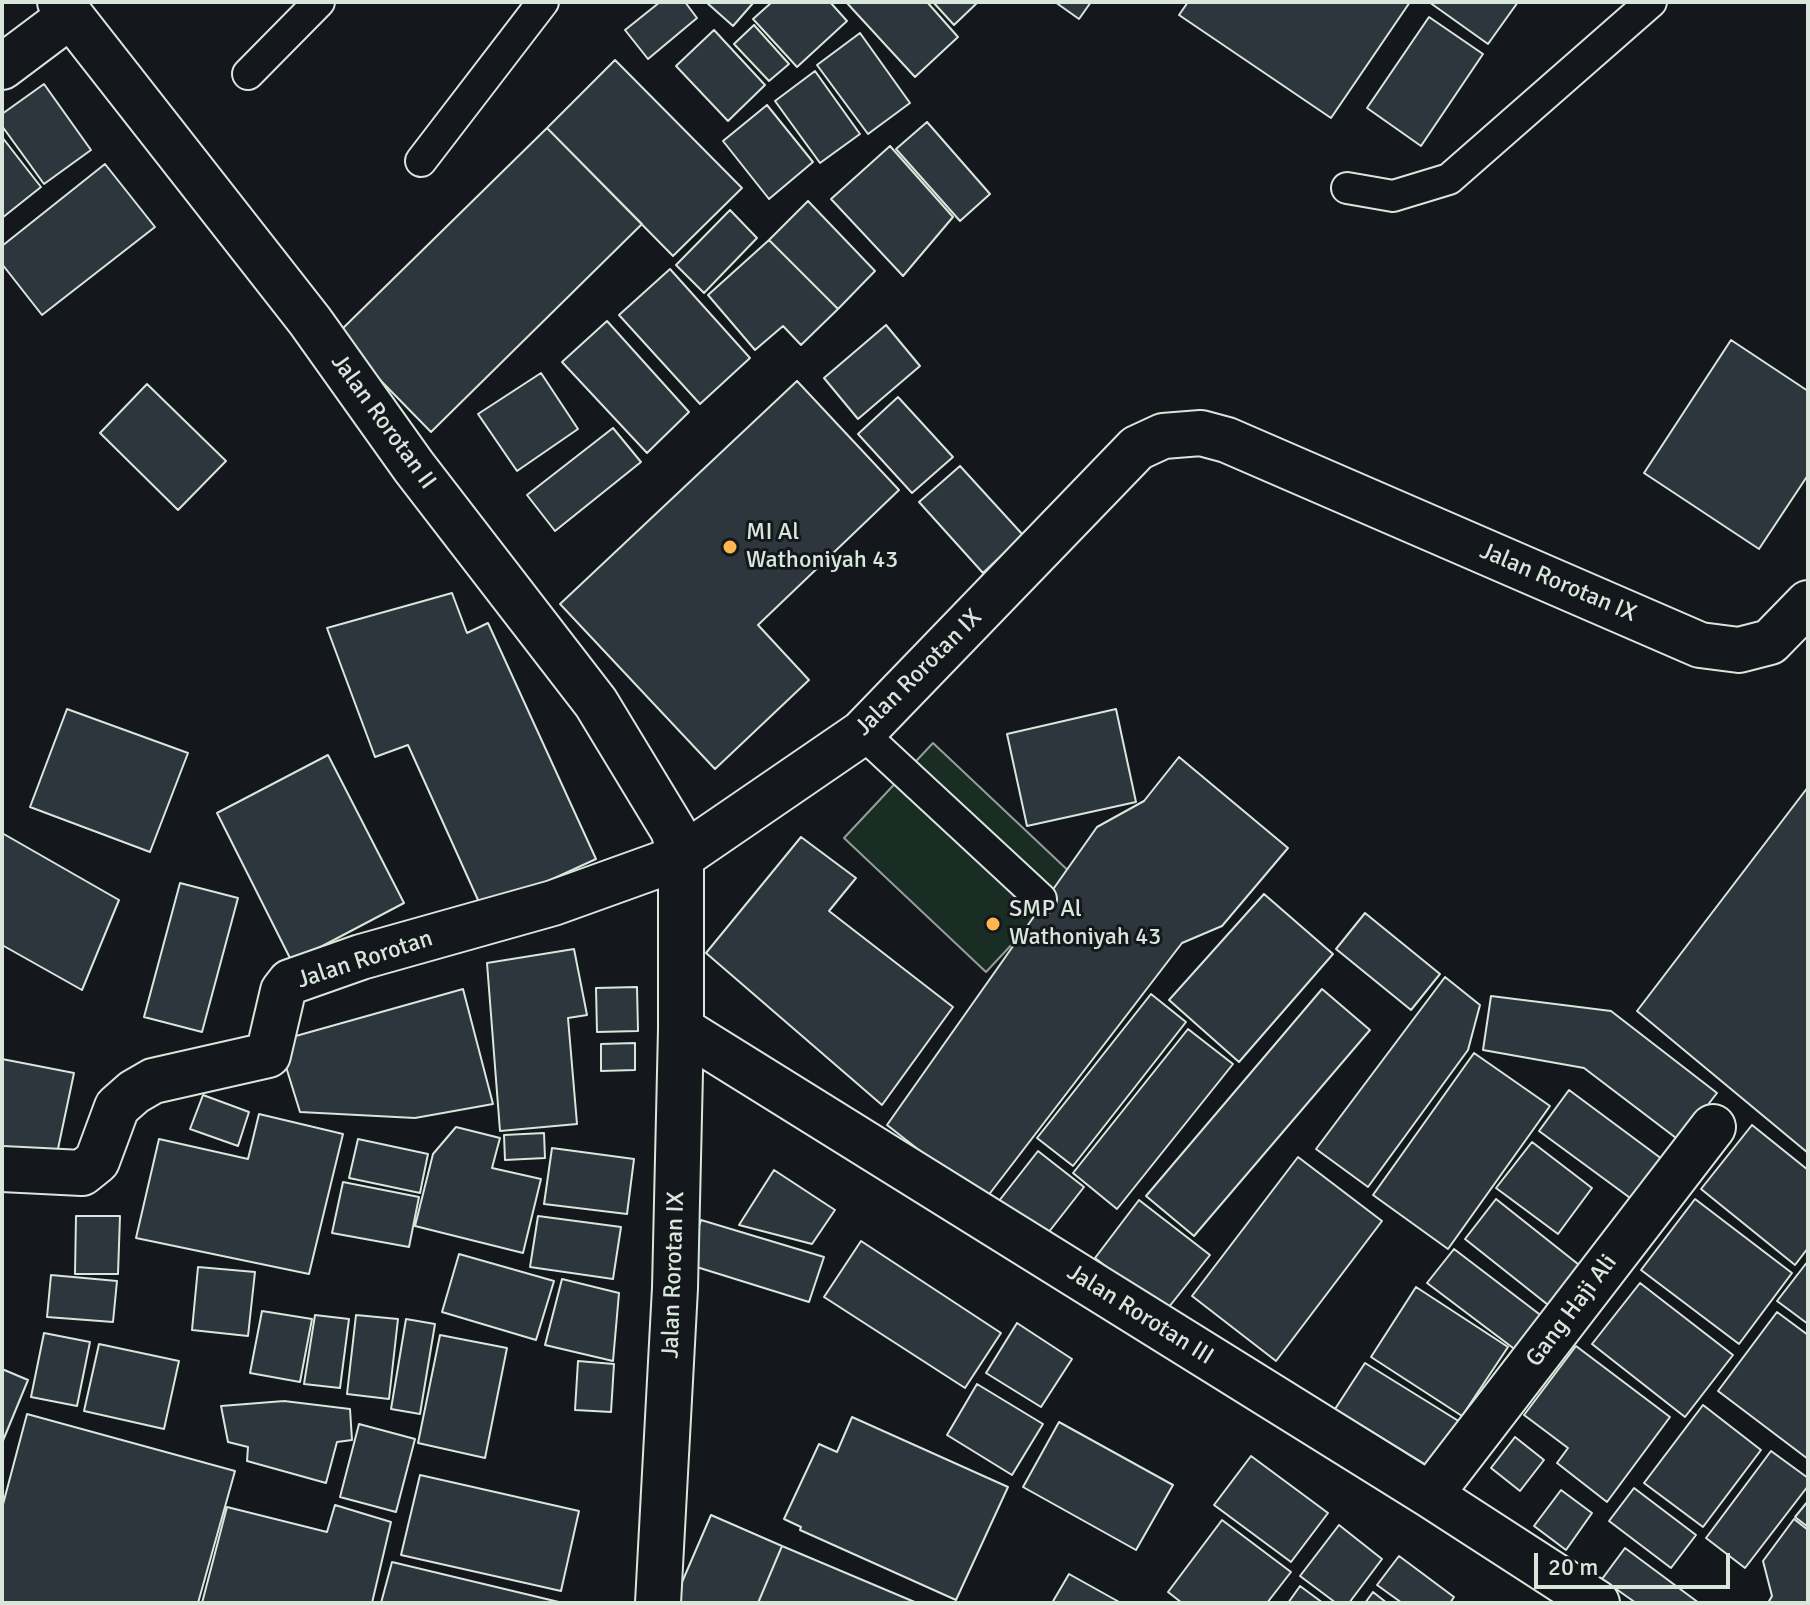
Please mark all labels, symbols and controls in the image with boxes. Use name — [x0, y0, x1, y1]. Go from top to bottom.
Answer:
street label: Jalan Rorotan II — [324, 349, 442, 495]
place label: MI Al Wathoniyah 43 — [746, 519, 898, 575]
street label: Jalan Rorotan IX — [1475, 537, 1641, 629]
marker: MI Al Wathoniyah 43 — [721, 538, 739, 556]
street label: Jalan Rorotan IX — [850, 604, 988, 742]
place label: SMP Al Wathoniyah 43 — [1009, 896, 1161, 952]
marker: SMP Al Wathoniyah 43 — [984, 915, 1002, 933]
street label: Jalan Rorotan — [294, 925, 436, 995]
street label: Jalan Rorotan IX — [657, 1191, 691, 1359]
street label: Gang Haji Ali — [1520, 1249, 1624, 1373]
street label: Jalan Rorotan III — [1061, 1258, 1219, 1372]
scale bar — [1538, 1537, 1734, 1587]
text: 20 m — [1548, 1552, 1598, 1582]

